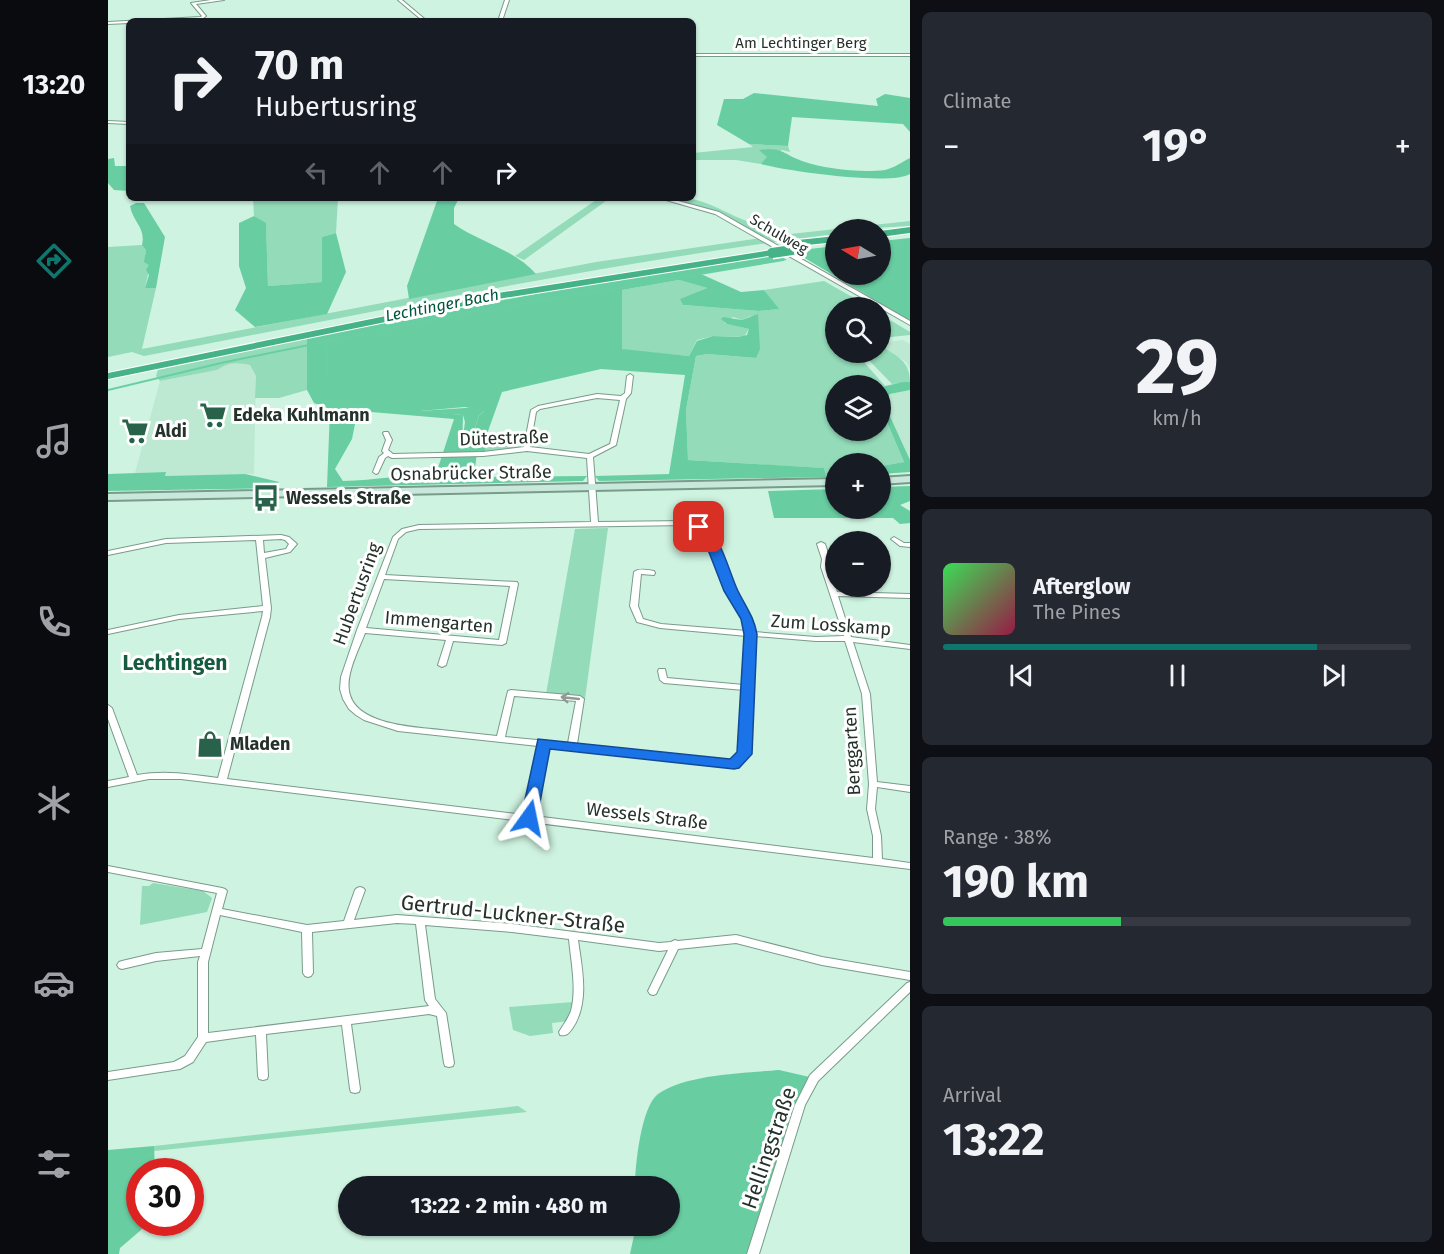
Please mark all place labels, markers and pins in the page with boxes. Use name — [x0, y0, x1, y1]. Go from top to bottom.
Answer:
supermarket icon: Edeka Kuhlmann — [198, 400, 228, 430]
place label: Edeka Kuhlmann — [233, 404, 370, 426]
supermarket icon: Aldi — [120, 416, 150, 446]
place label: Aldi — [154, 420, 187, 442]
bus stop icon: Wessels Straße — [251, 483, 281, 513]
place label: Wessels Straße — [286, 487, 411, 509]
pin — [673, 501, 724, 552]
shop icon: Mladen — [195, 729, 225, 759]
place label: Mladen — [230, 733, 290, 755]

